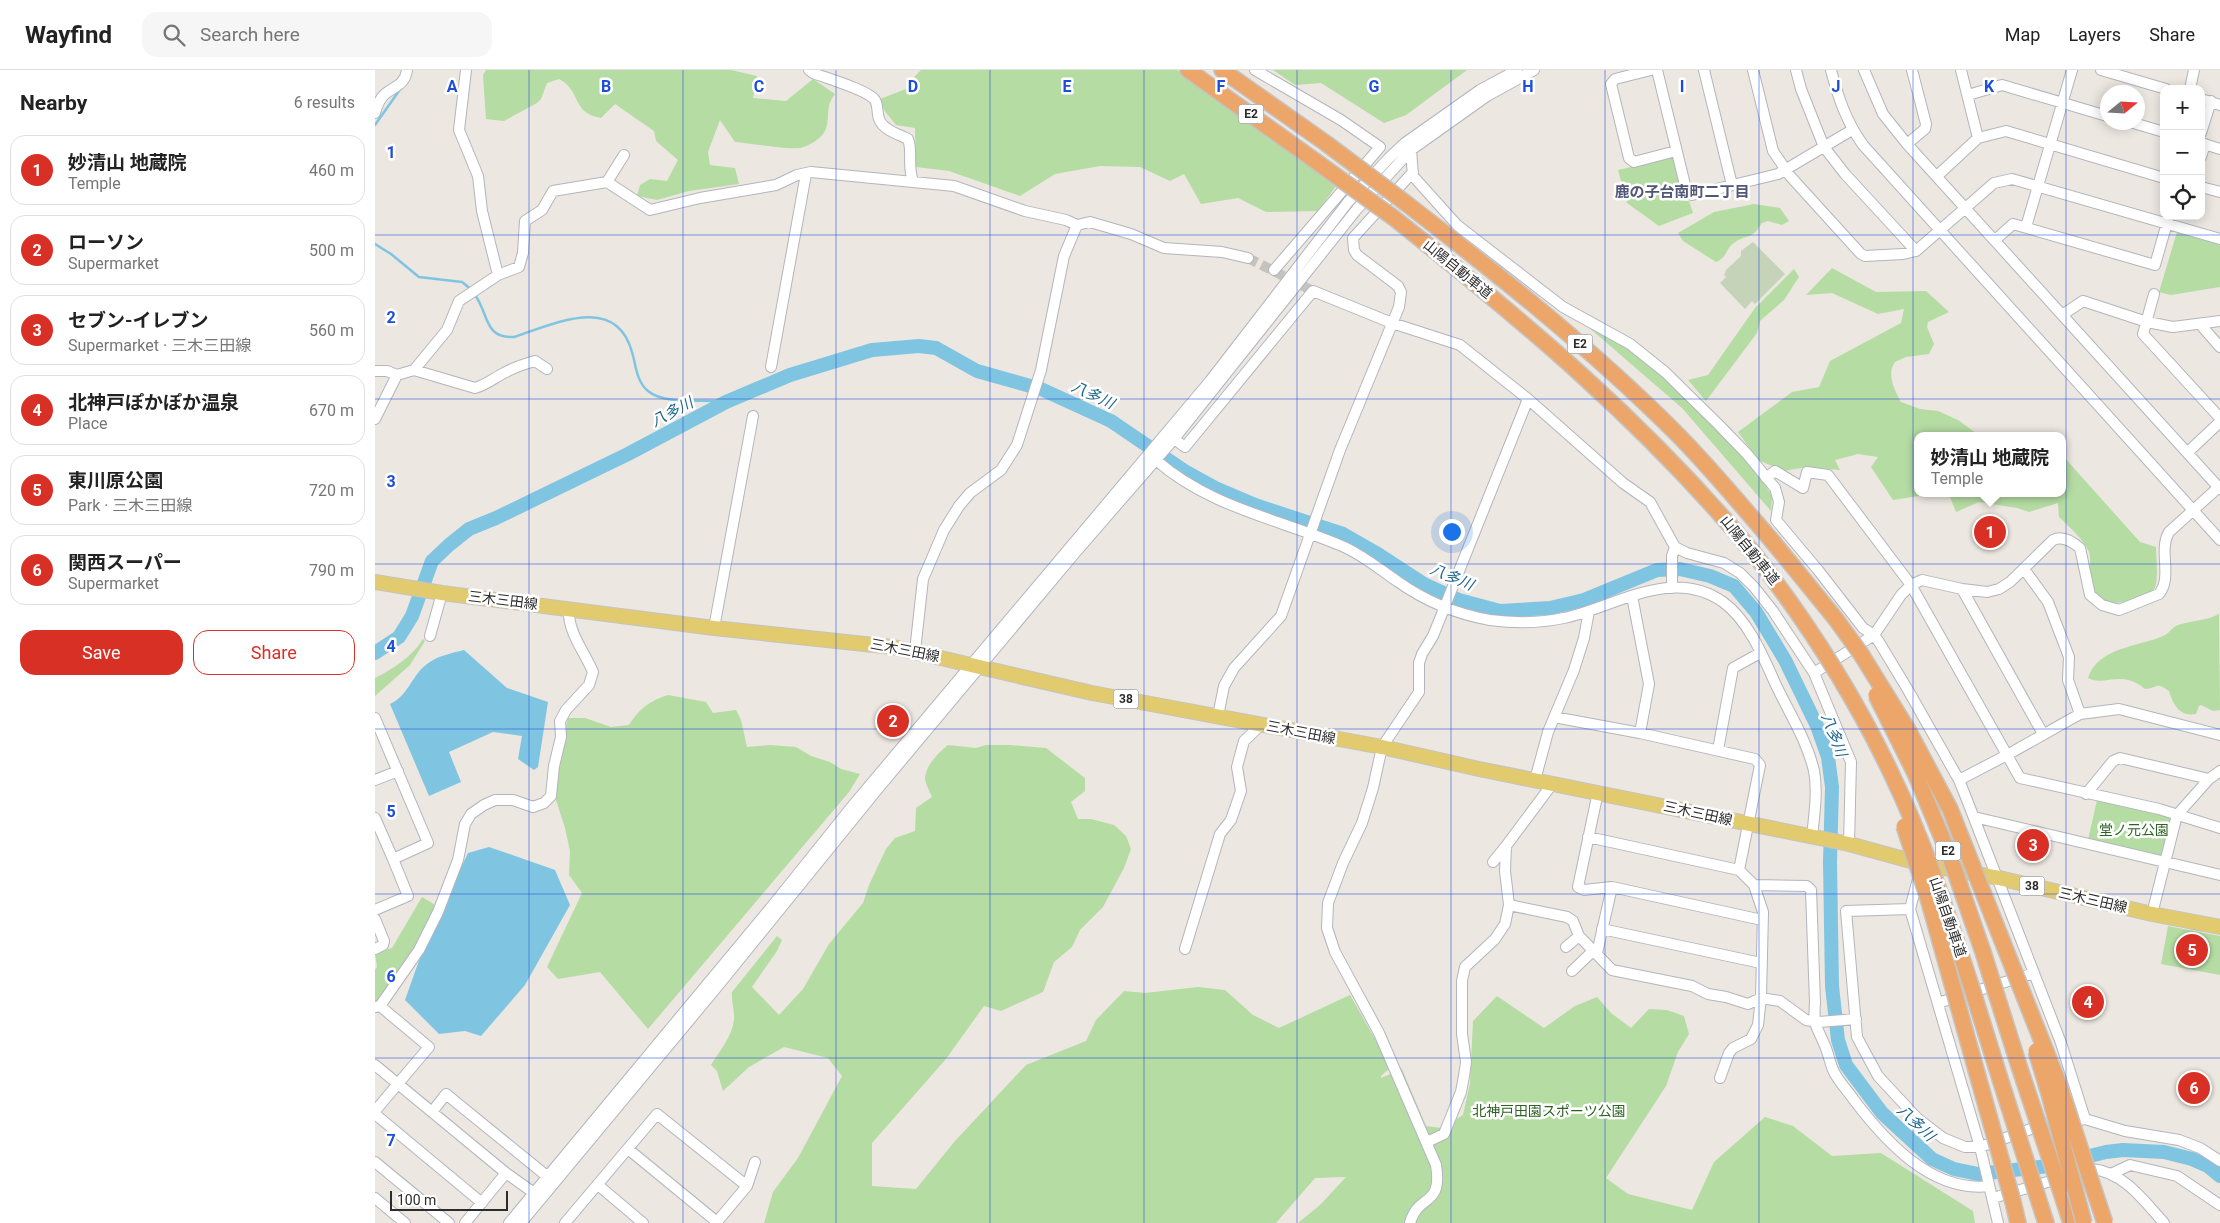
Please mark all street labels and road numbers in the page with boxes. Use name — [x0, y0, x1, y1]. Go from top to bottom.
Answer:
road number: E2 — [1239, 104, 1263, 124]
street label: 山陽自動車道 — [1420, 236, 1496, 302]
road number: E2 — [1567, 334, 1593, 354]
street label: 山陽自動車道 — [1717, 512, 1783, 588]
street label: 三木三田線 — [467, 588, 539, 612]
street label: 三木三田線 — [869, 635, 941, 665]
road number: 38 — [1113, 690, 1139, 708]
street label: 三木三田線 — [1265, 717, 1337, 747]
street label: 三木三田線 — [1662, 798, 1734, 828]
road number: E2 — [1935, 841, 1961, 860]
street label: 山陽自動車道 — [1927, 875, 1969, 959]
road number: 38 — [2019, 876, 2045, 896]
street label: 三木三田線 — [2057, 884, 2129, 916]

